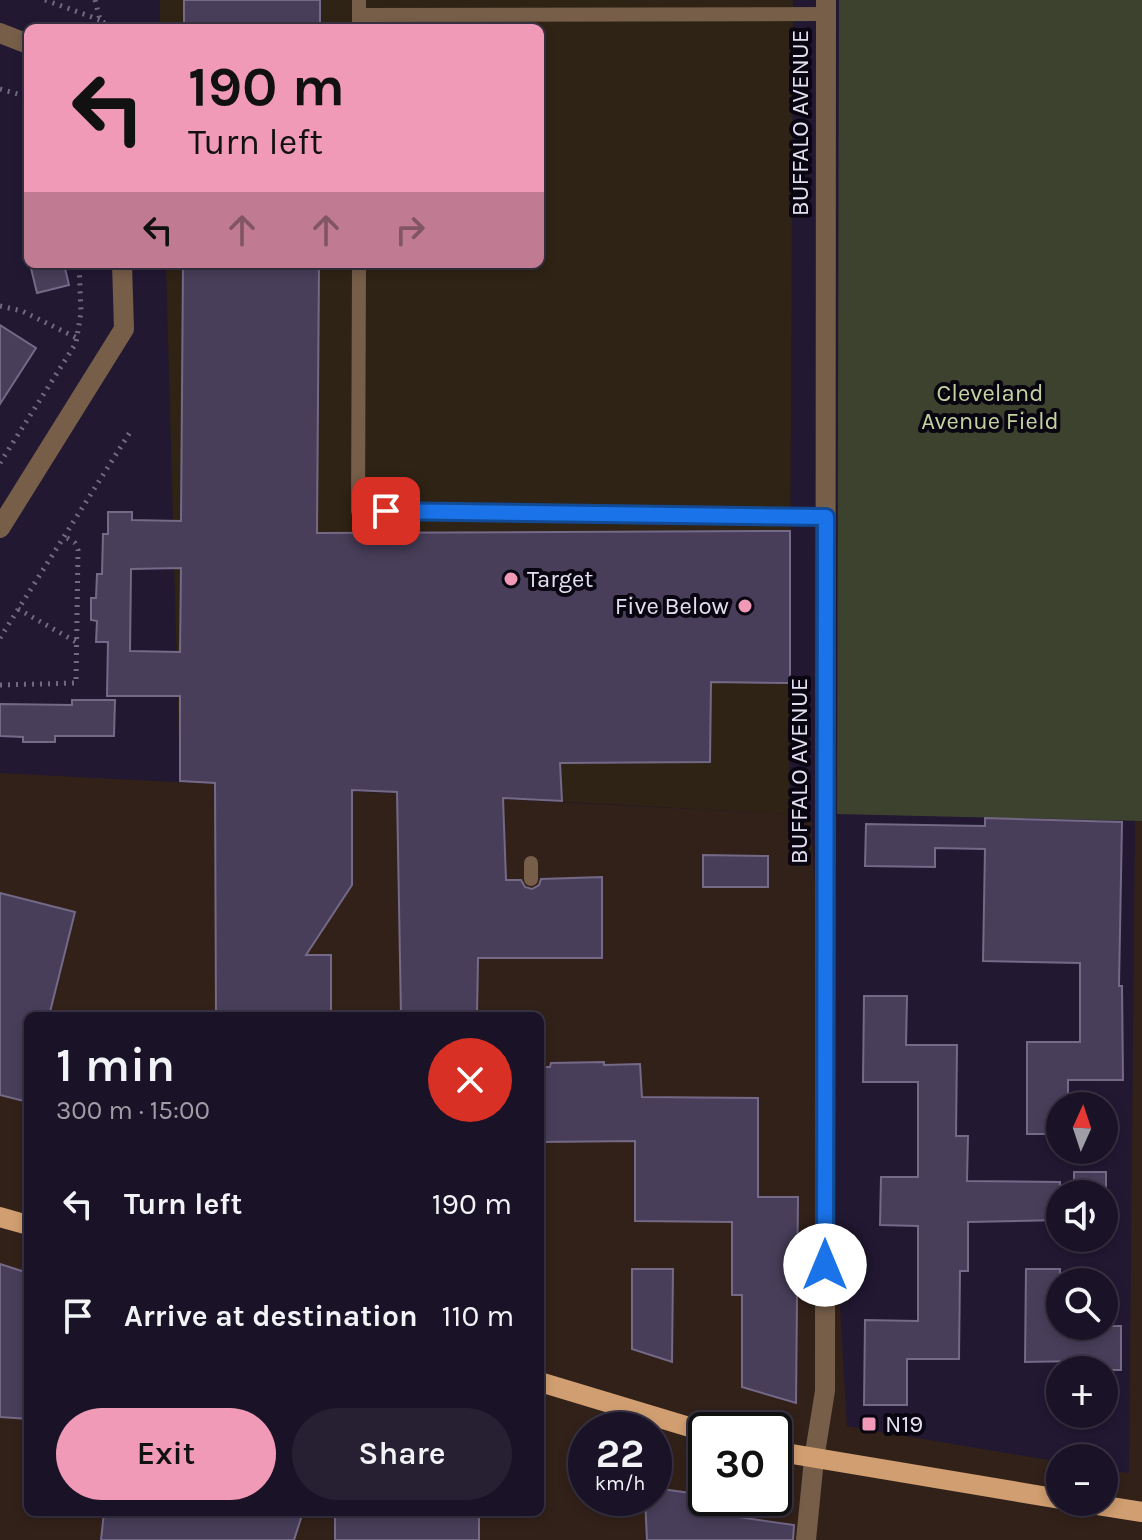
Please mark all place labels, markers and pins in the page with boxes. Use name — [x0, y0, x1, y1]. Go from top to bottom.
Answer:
pin — [352, 477, 420, 545]
place label: Target — [527, 565, 593, 593]
marker: Target — [502, 570, 520, 588]
place label: Five Below — [615, 592, 729, 620]
marker: Five Below — [736, 597, 754, 615]
place label: N19 — [885, 1410, 923, 1438]
marker: N19 — [860, 1415, 878, 1433]

